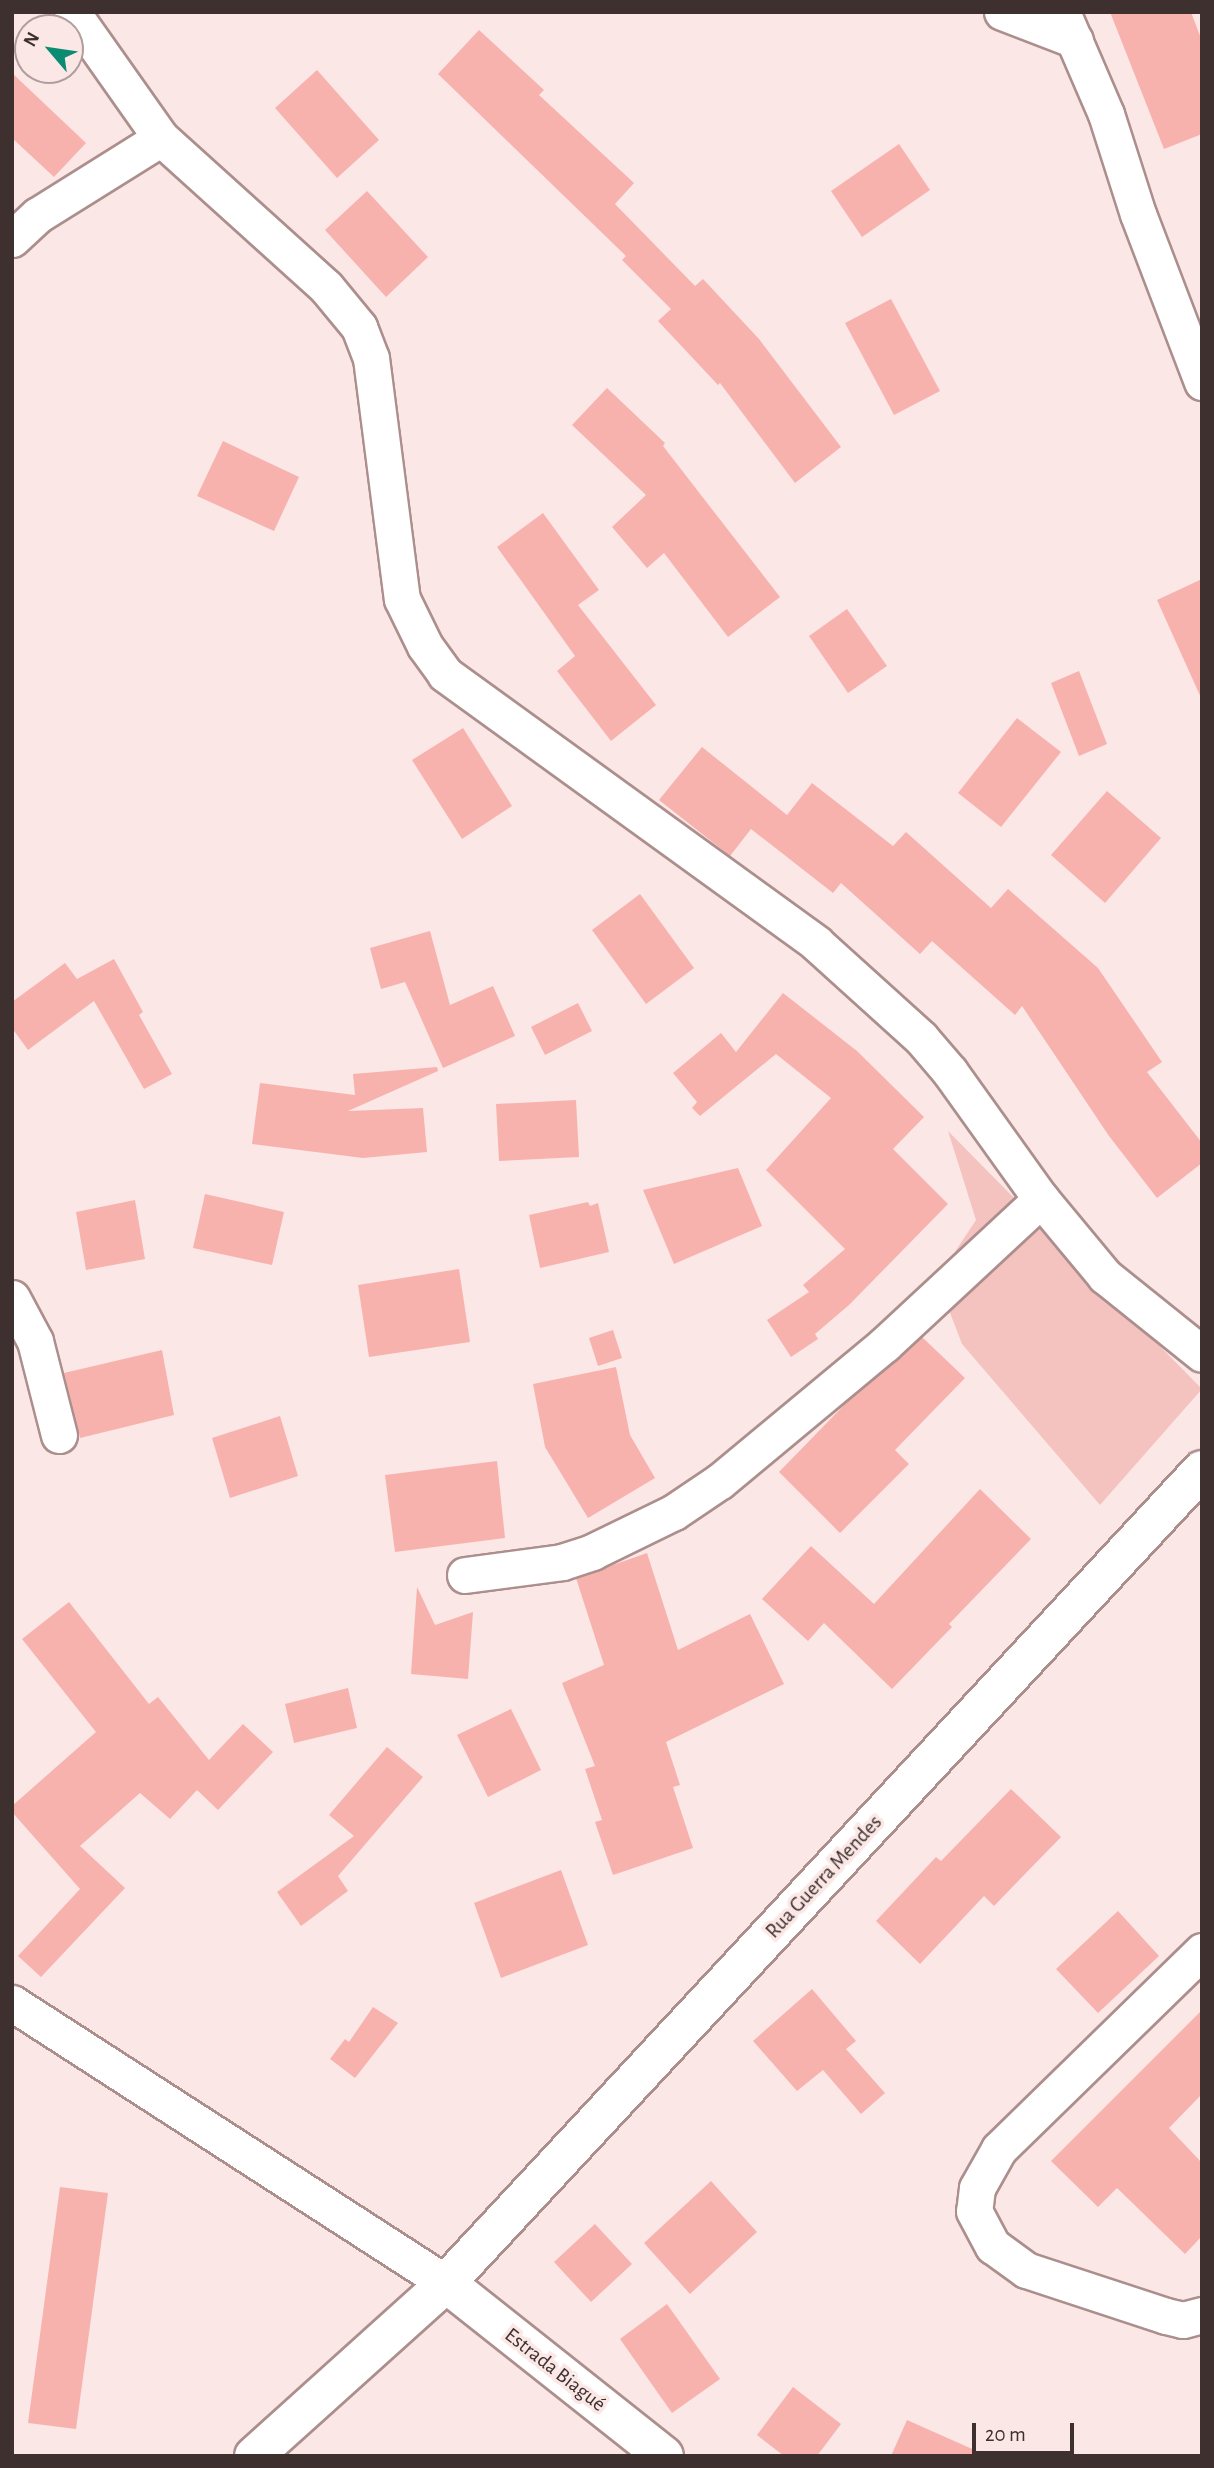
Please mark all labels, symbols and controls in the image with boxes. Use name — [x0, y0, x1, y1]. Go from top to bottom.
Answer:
north arrow — [14, 14, 84, 84]
text: N — [20, 29, 43, 50]
street label: Rua Guerra Mendes — [761, 1810, 887, 1944]
street label: Estrada Biagué — [499, 2323, 611, 2417]
scale bar — [976, 2408, 1078, 2452]
text: 20 m — [985, 2424, 1026, 2445]

